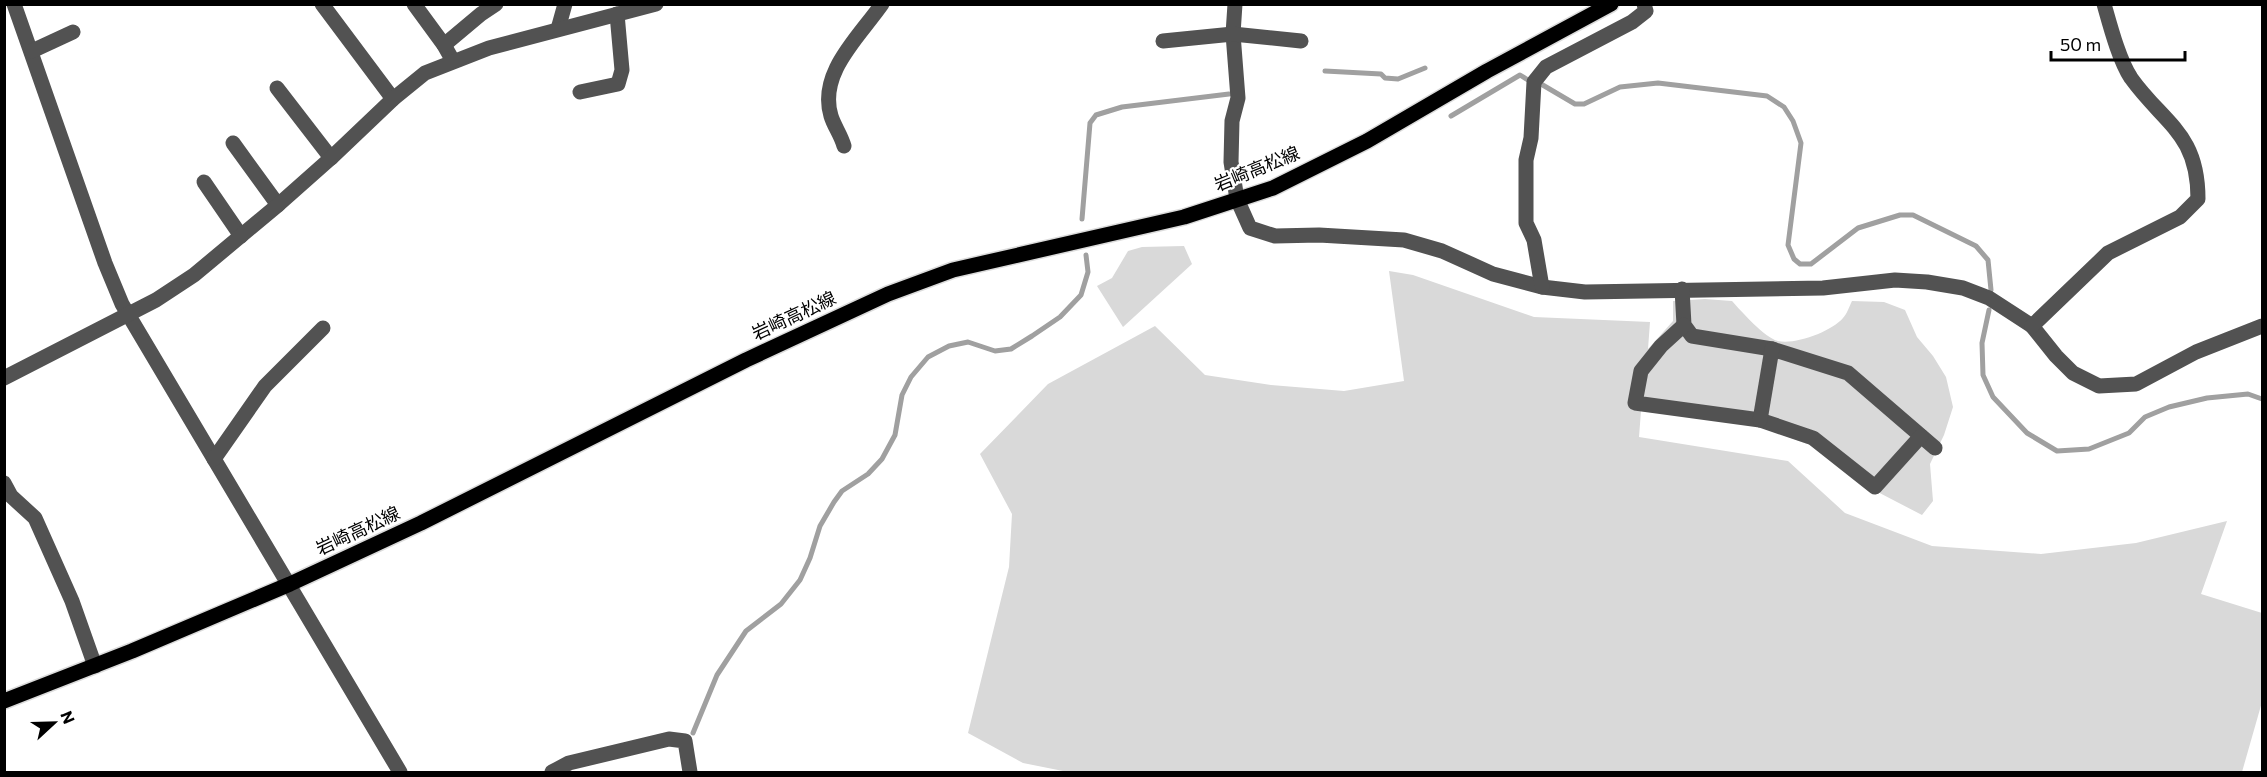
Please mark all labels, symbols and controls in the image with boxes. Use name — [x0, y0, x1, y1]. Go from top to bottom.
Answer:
scale bar — [2051, 24, 2184, 62]
text: 50 m — [2060, 33, 2101, 55]
street label: 岩崎高松線 — [1211, 141, 1302, 195]
street label: 岩崎高松線 — [748, 286, 839, 344]
street label: 岩崎高松線 — [312, 501, 403, 559]
north arrow — [24, 693, 84, 753]
text: N — [57, 708, 79, 726]

